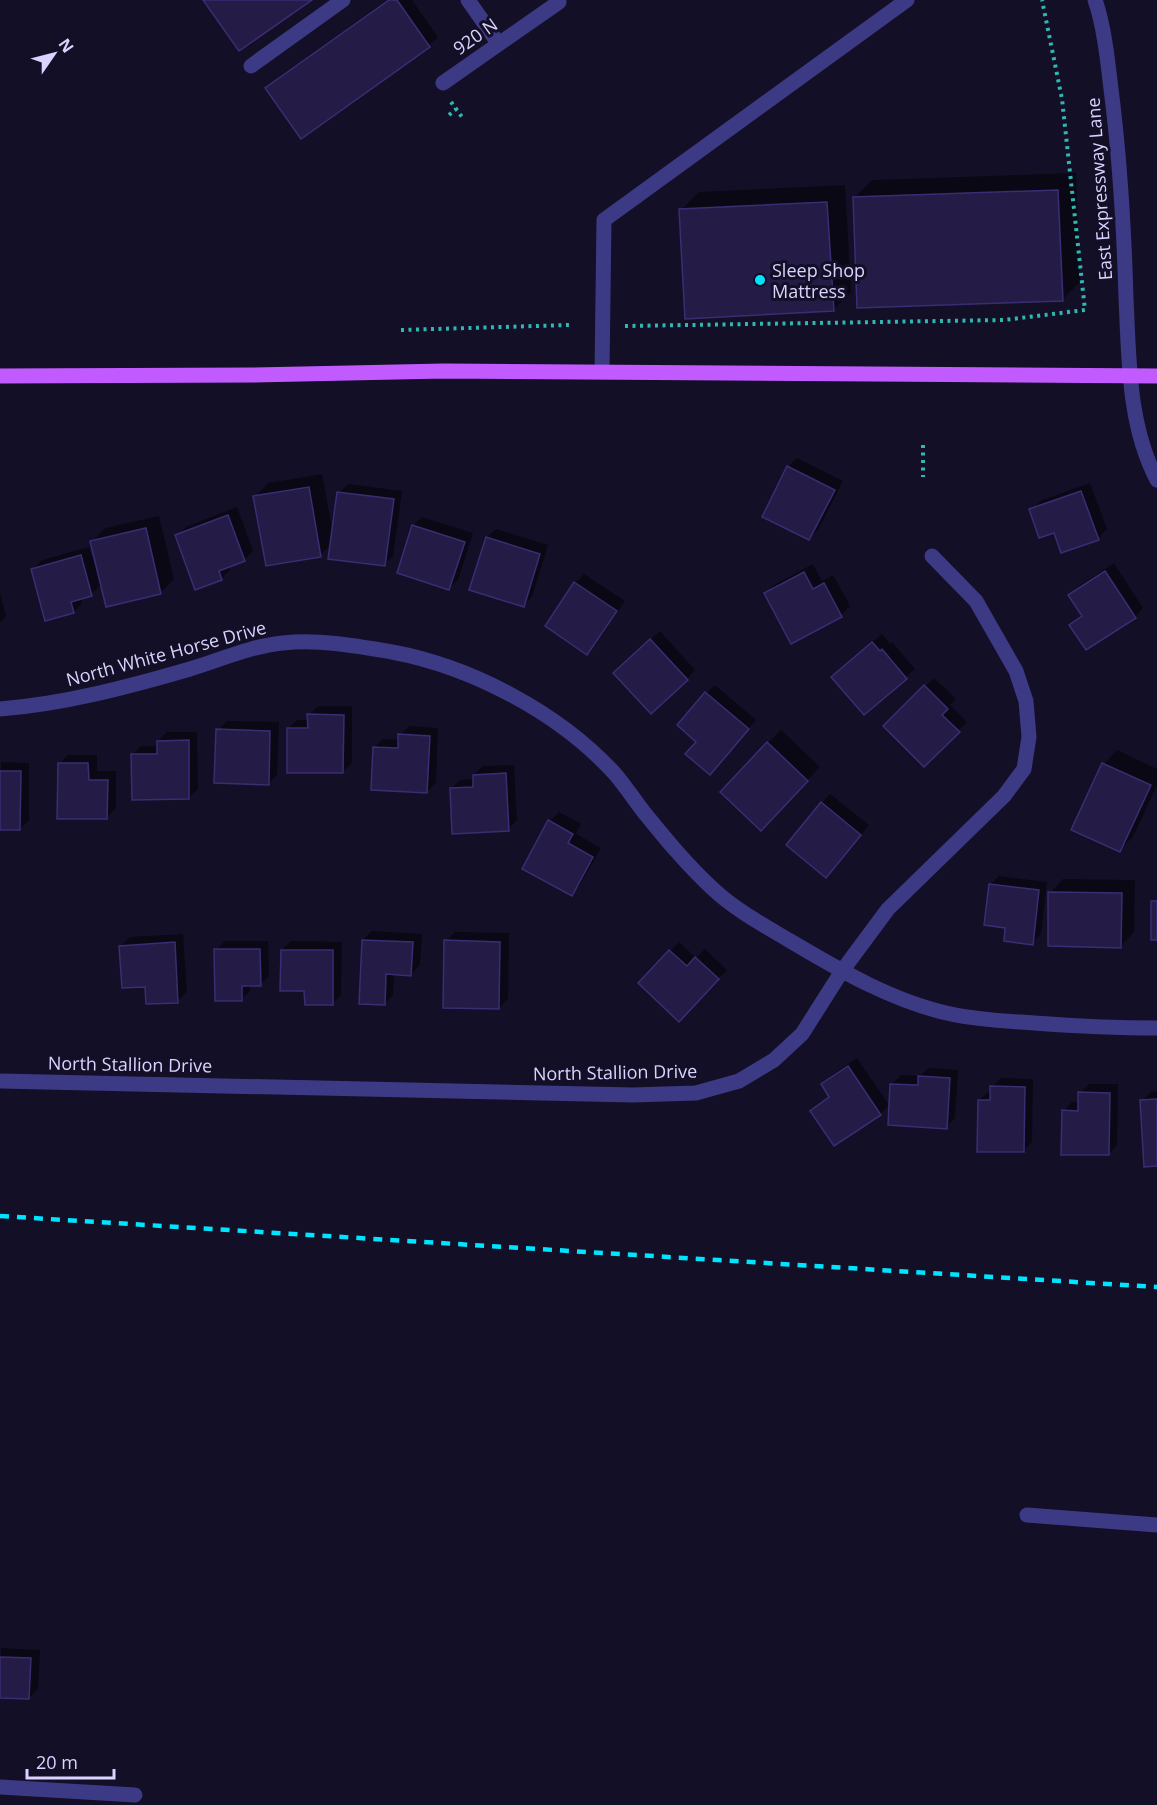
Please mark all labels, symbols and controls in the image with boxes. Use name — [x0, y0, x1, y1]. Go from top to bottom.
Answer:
street label: 920 N — [448, 12, 502, 60]
north arrow — [24, 24, 84, 84]
text: N — [54, 34, 79, 57]
street label: East Expressway Lane — [1081, 97, 1117, 281]
place label: Sleep Shop Mattress — [772, 258, 865, 303]
marker: Sleep Shop Mattress — [753, 273, 767, 287]
street label: North White Horse Drive — [63, 615, 269, 691]
street label: North Stallion Drive — [48, 1051, 212, 1077]
street label: North Stallion Drive — [533, 1059, 697, 1085]
scale bar — [27, 1742, 114, 1780]
text: 20 m — [36, 1750, 78, 1774]

